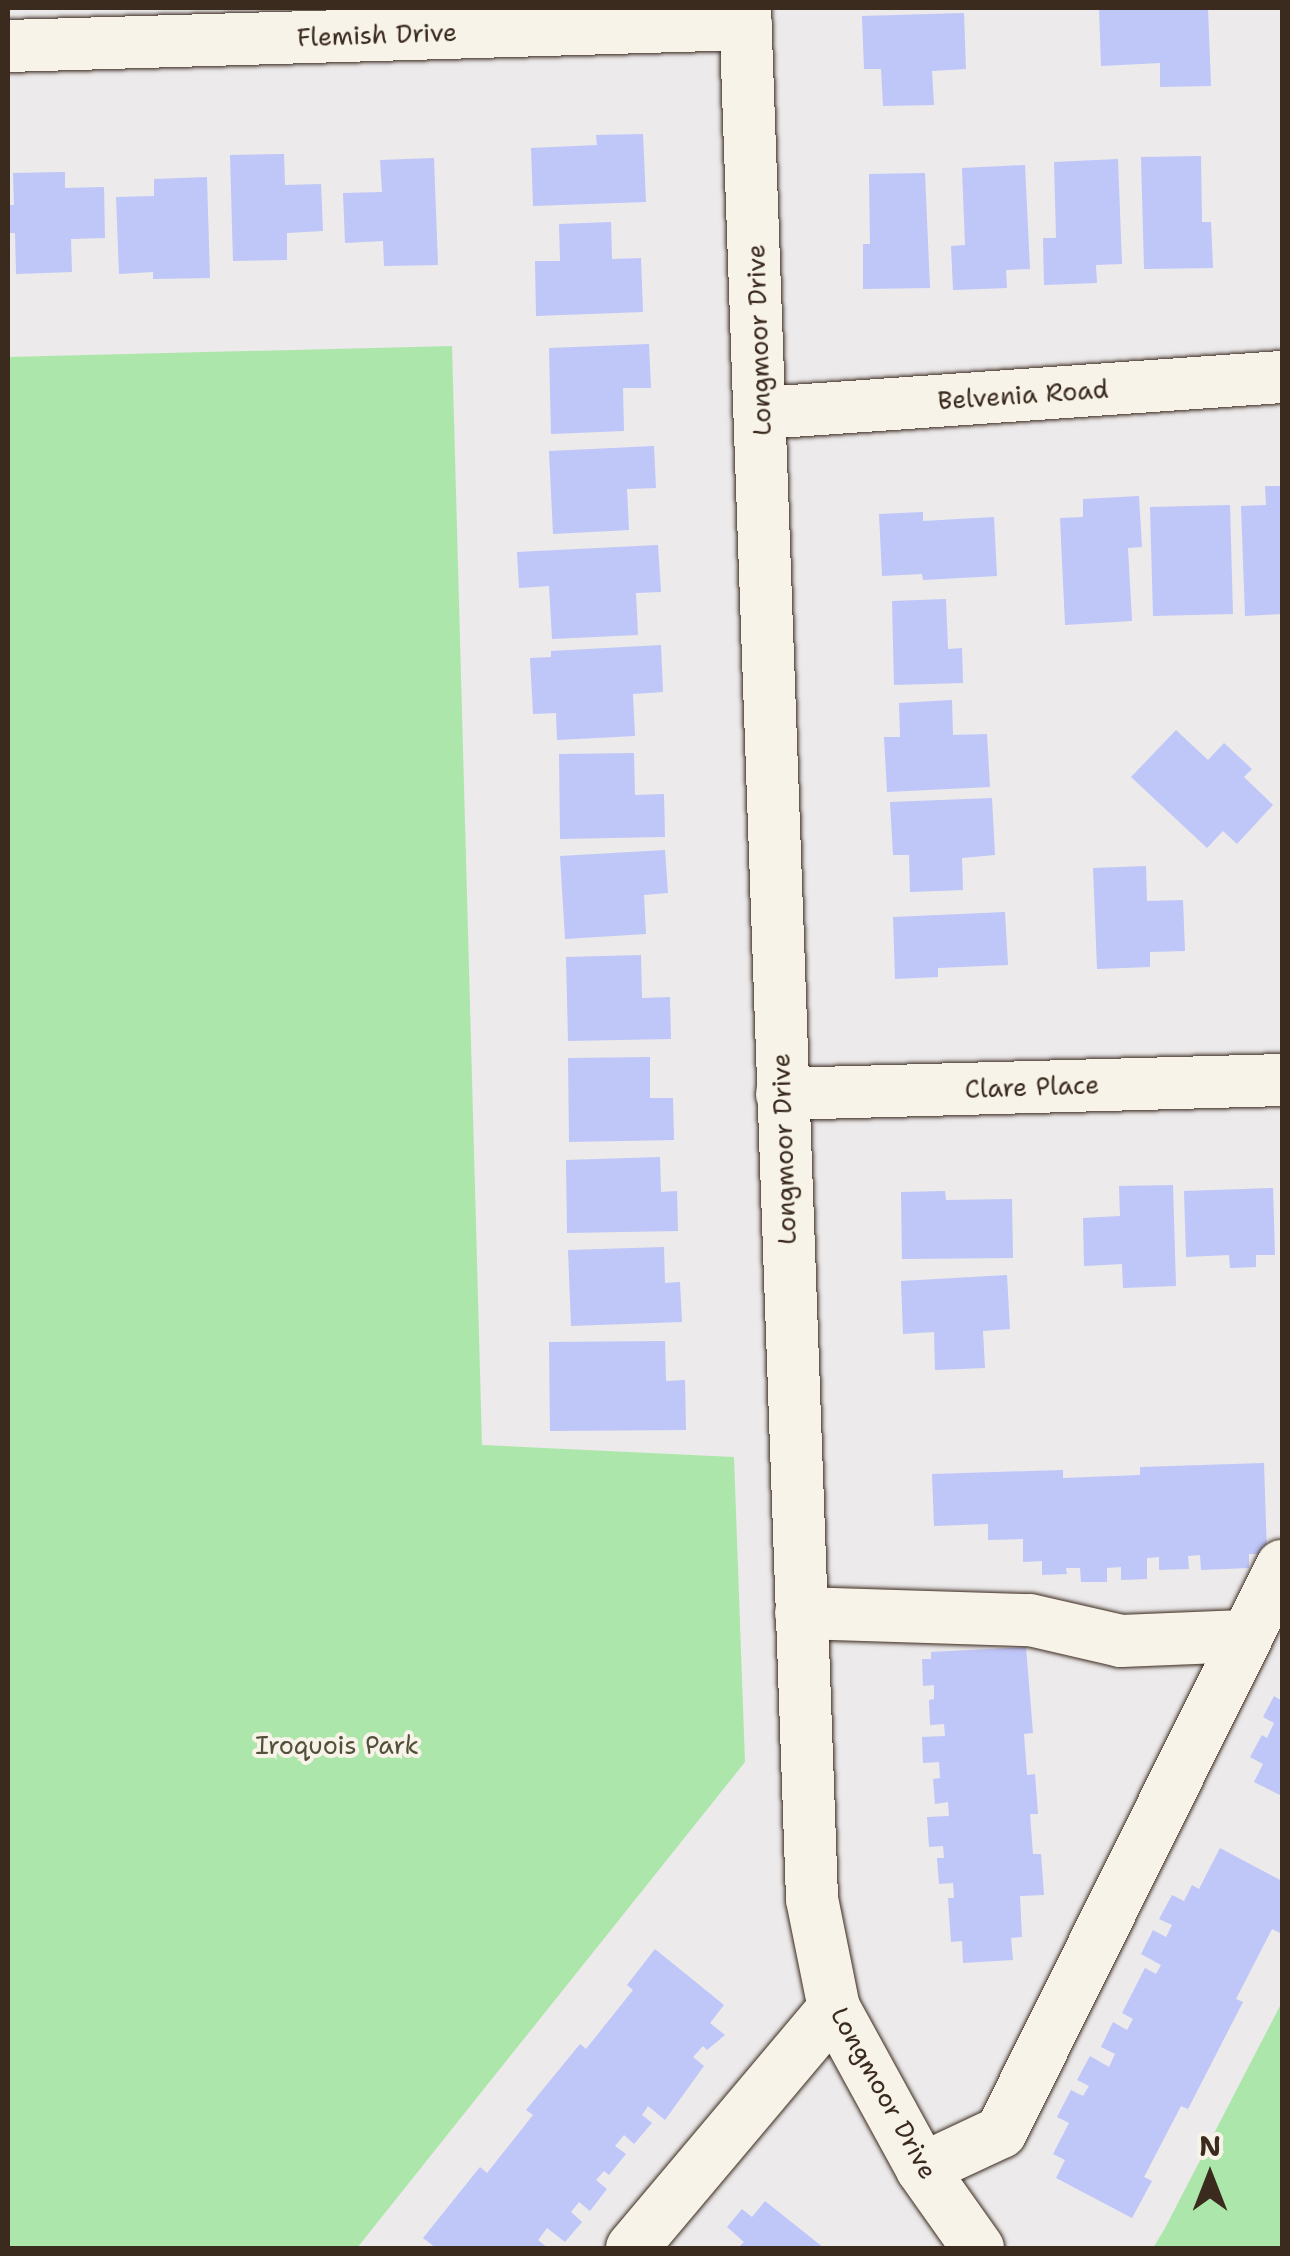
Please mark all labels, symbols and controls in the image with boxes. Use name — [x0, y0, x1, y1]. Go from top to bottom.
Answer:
street label: Flemish Drive — [296, 17, 458, 53]
street label: Longmoor Drive — [741, 244, 777, 436]
street label: Belvenia Road — [937, 374, 1109, 416]
street label: Longmoor Drive — [766, 1053, 802, 1245]
street label: Clare Place — [964, 1070, 1100, 1104]
park label: Iroquois Park — [255, 1730, 419, 1760]
street label: Longmoor Drive — [824, 2002, 944, 2184]
north arrow — [1160, 2126, 1260, 2226]
text: N — [1199, 2127, 1221, 2165]

